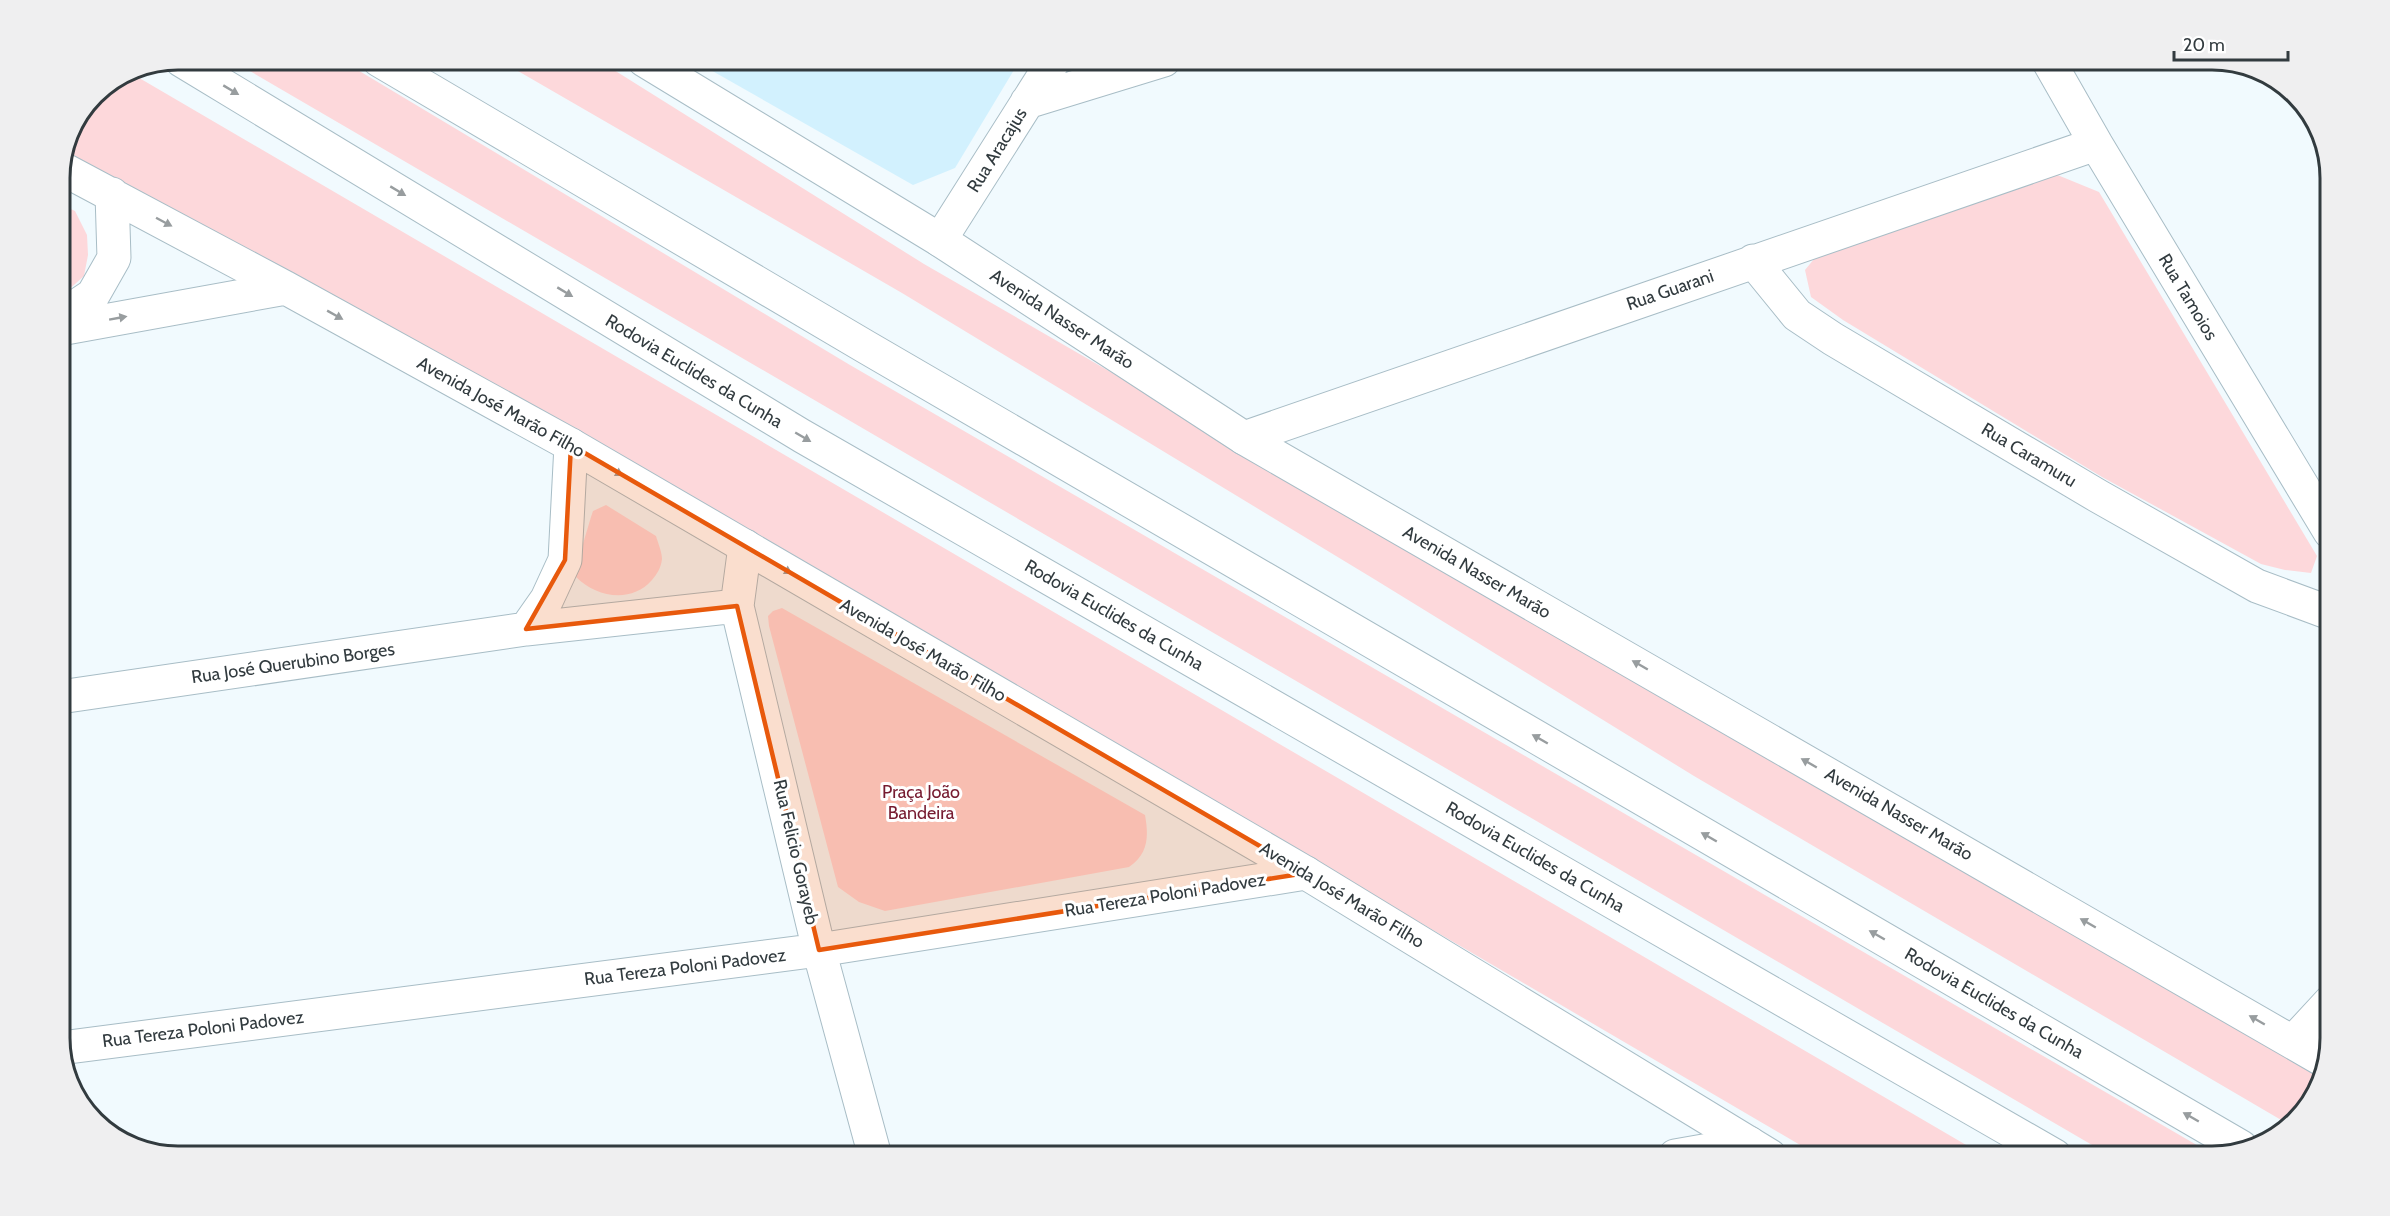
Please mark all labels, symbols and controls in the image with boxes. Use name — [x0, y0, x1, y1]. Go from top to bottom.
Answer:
scale bar — [2174, 24, 2288, 62]
text: 20 m — [2183, 34, 2225, 56]
one-way arrow — [223, 85, 239, 96]
street label: Rua Aracajus — [962, 104, 1032, 196]
one-way arrow — [390, 186, 406, 197]
one-way arrow — [156, 217, 173, 227]
street label: Rua Tamoios — [2154, 250, 2222, 344]
street label: Avenida Nasser Marão — [986, 264, 1138, 374]
street label: Rua Guarani — [1623, 265, 1717, 315]
one-way arrow — [557, 287, 573, 298]
street label: Rodovia Euclides da Cunha — [601, 309, 787, 433]
one-way arrow — [327, 310, 344, 320]
one-way arrow — [108, 313, 127, 322]
street label: Avenida José Marão Filho — [413, 352, 589, 462]
street label: Rua Caramuru — [1977, 418, 2081, 492]
one-way arrow — [795, 432, 812, 442]
one-way arrow — [607, 466, 624, 476]
street label: Avenida Nasser Marão — [1399, 521, 1555, 623]
street label: Rodovia Euclides da Cunha — [1021, 555, 1208, 675]
one-way arrow — [776, 564, 793, 574]
street label: Avenida José Marão Filho — [836, 593, 1010, 707]
street label: Rua José Querubino Borges — [190, 638, 396, 688]
one-way arrow — [1632, 660, 1648, 671]
one-way arrow — [1531, 734, 1548, 744]
one-way arrow — [1801, 757, 1817, 768]
street label: Avenida Nasser Marão — [1821, 763, 1977, 865]
street label: Rua Felicio Gorayeb — [769, 777, 823, 927]
park label: Praça João Bandeira — [882, 781, 960, 824]
street label: Rodovia Euclides da Cunha — [1442, 797, 1629, 917]
one-way arrow — [1700, 832, 1717, 842]
street label: Avenida José Marão Filho — [1256, 837, 1428, 953]
street label: Rua Tereza Poloni Padovez — [1063, 868, 1267, 922]
one-way arrow — [2079, 918, 2096, 928]
one-way arrow — [1868, 930, 1885, 940]
street label: Rodovia Euclides da Cunha — [1901, 943, 2088, 1063]
street label: Rua Tereza Poloni Padovez — [583, 944, 787, 990]
street label: Rua Tereza Poloni Padovez — [101, 1006, 305, 1052]
one-way arrow — [2248, 1015, 2265, 1025]
one-way arrow — [2183, 1112, 2199, 1123]

